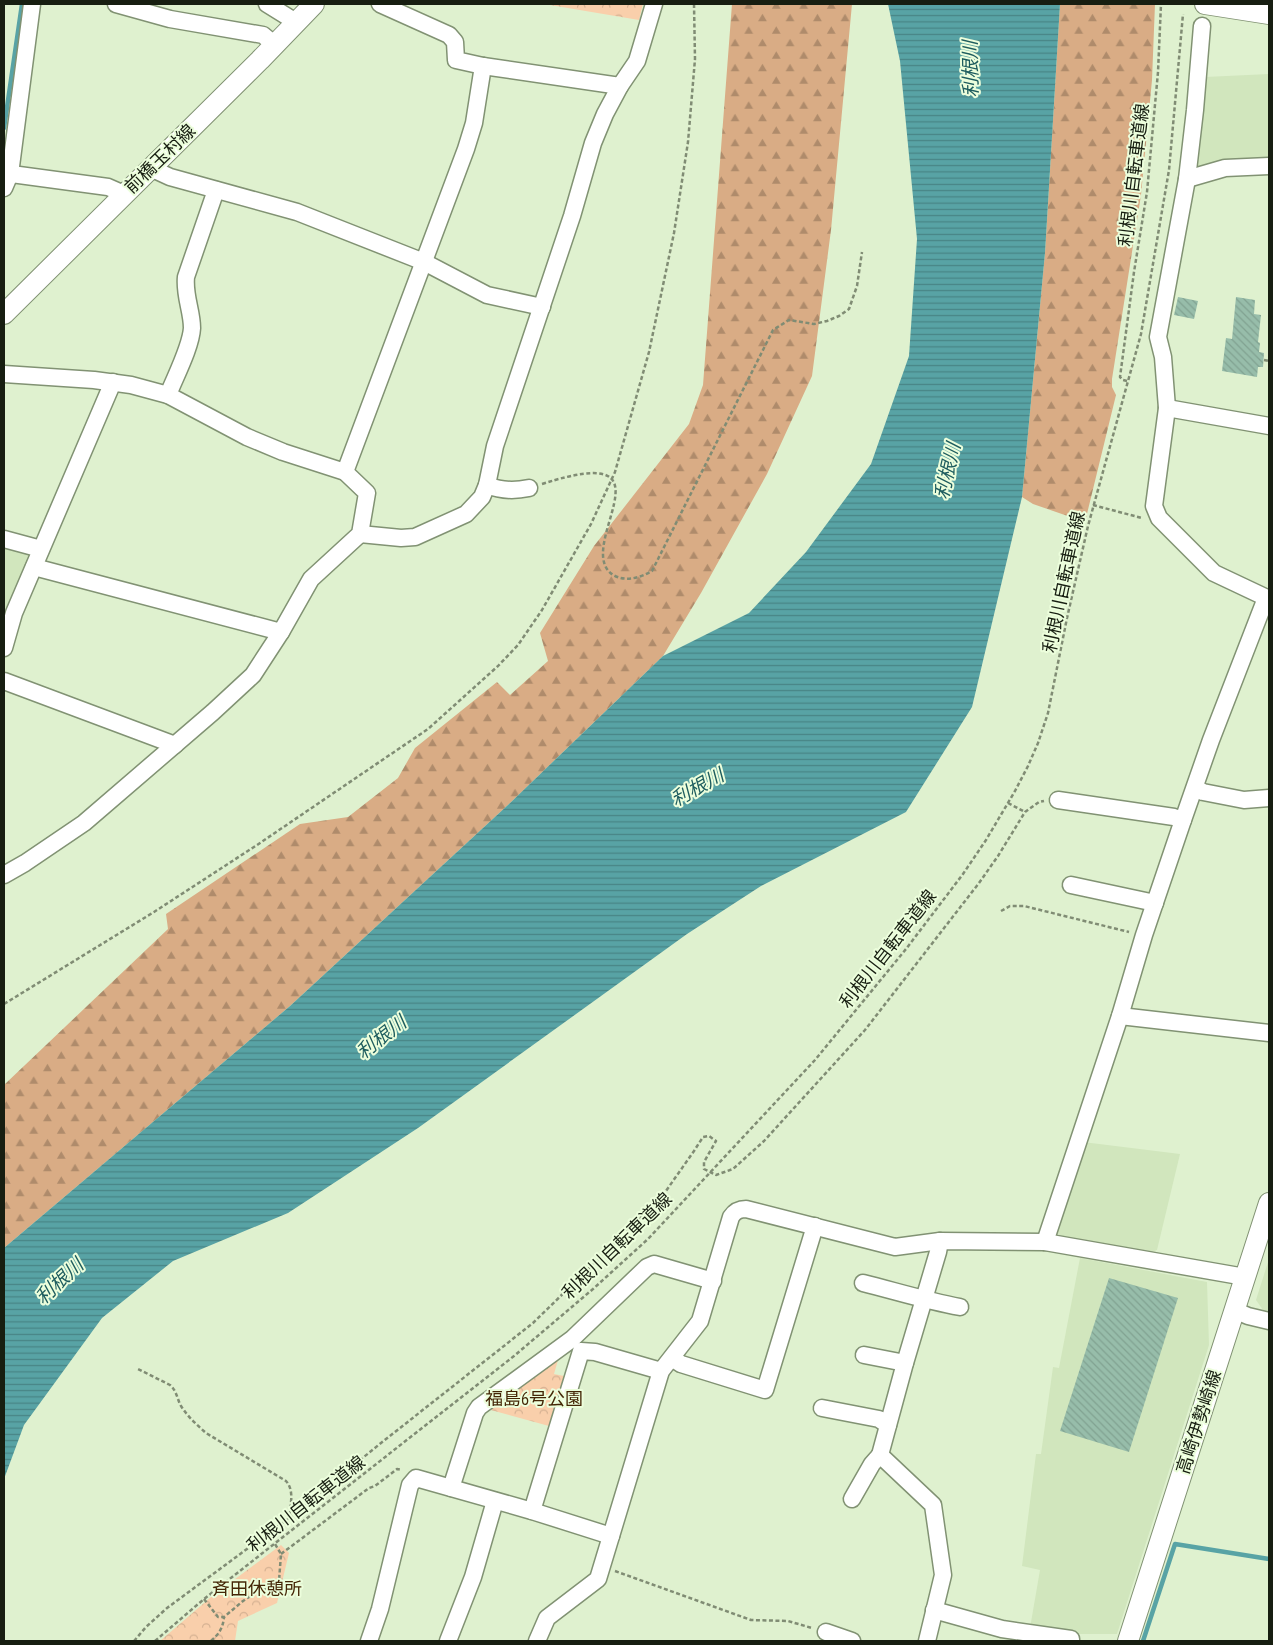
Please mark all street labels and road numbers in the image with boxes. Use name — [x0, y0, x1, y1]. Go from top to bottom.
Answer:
street label: 利根川自転車道線 — [1113, 102, 1154, 248]
street label: 前橋玉村線 — [119, 119, 200, 198]
street label: 利根川自転車道線 — [1037, 509, 1090, 655]
street label: 利根川自転車道線 — [834, 885, 941, 1013]
street label: 利根川自転車道線 — [557, 1187, 676, 1304]
street label: 高崎伊勢崎線 — [1171, 1367, 1226, 1477]
street label: 利根川自転車道線 — [242, 1450, 370, 1557]

